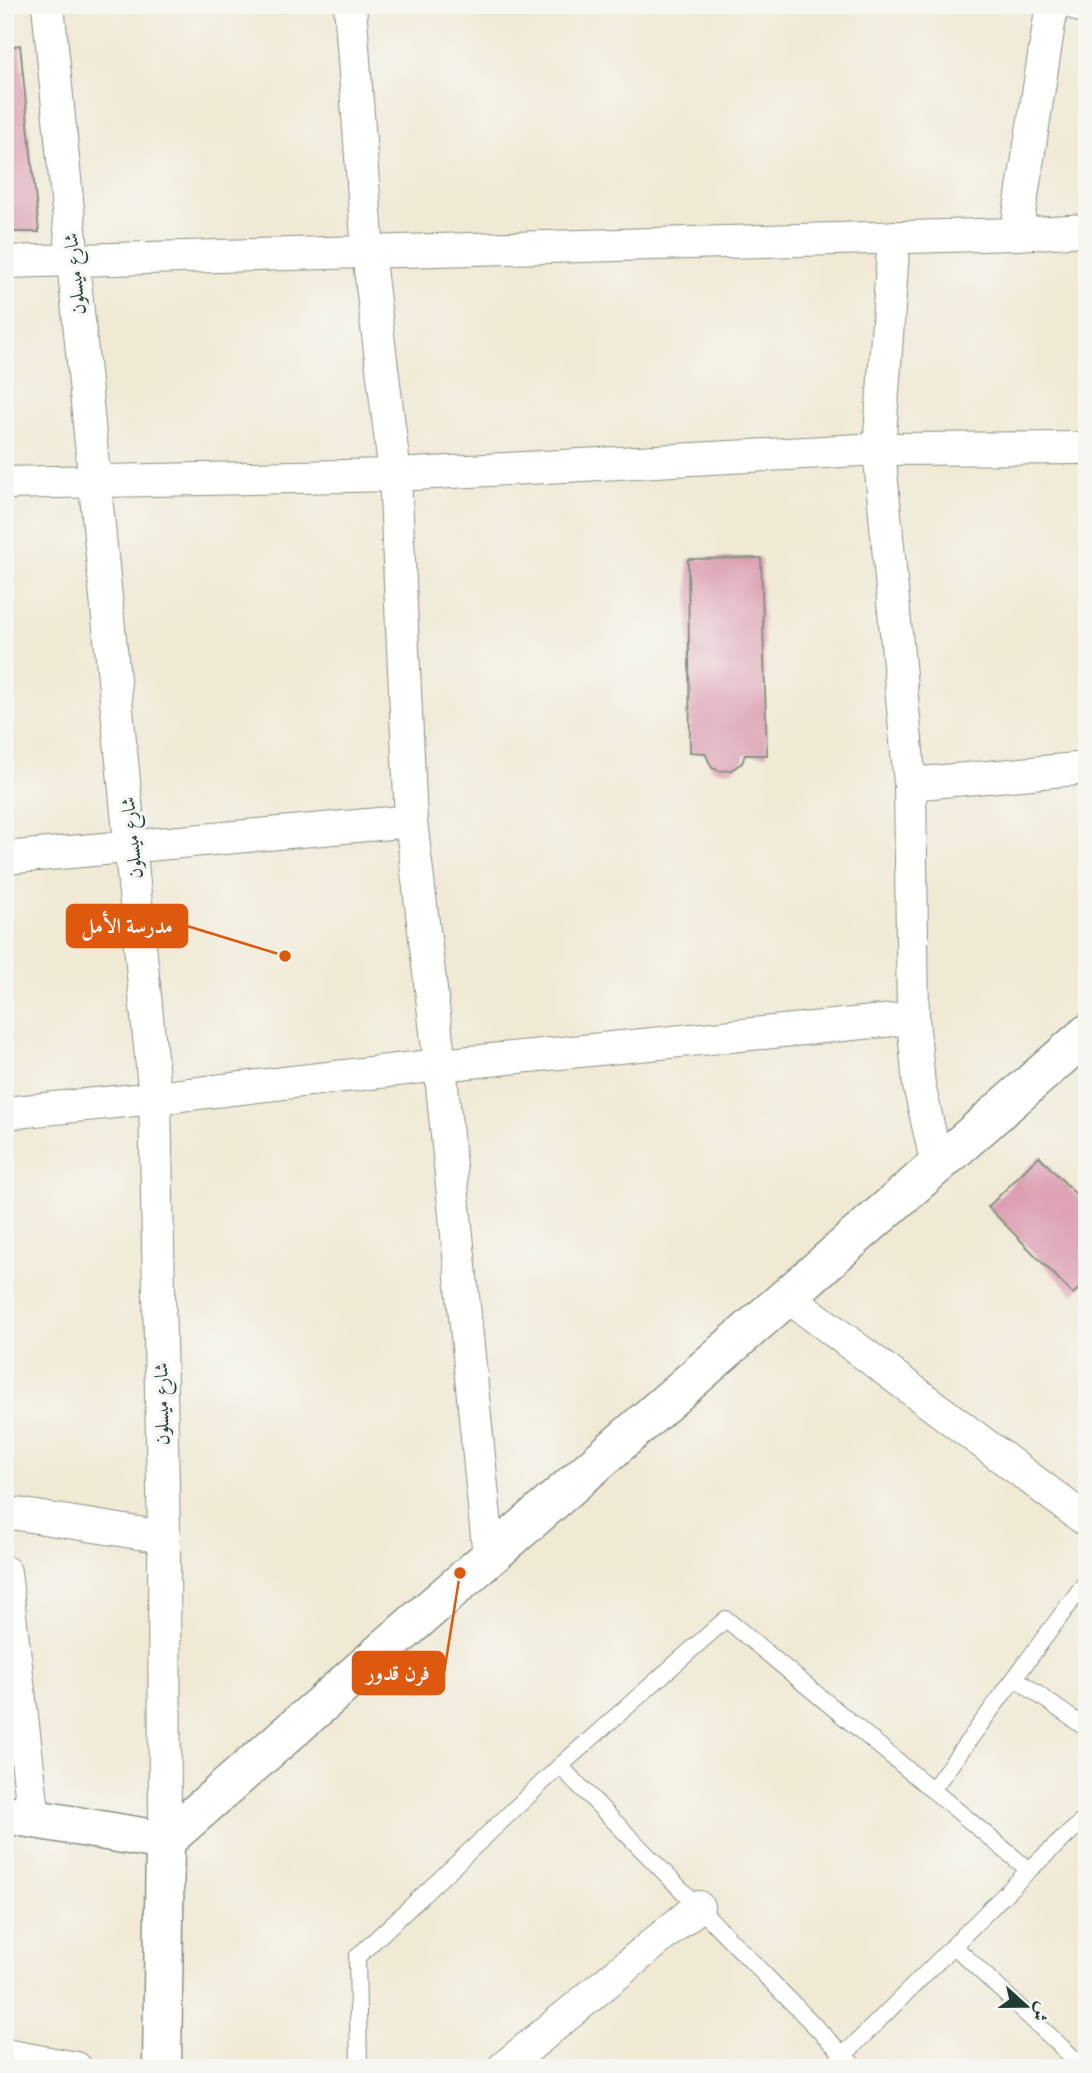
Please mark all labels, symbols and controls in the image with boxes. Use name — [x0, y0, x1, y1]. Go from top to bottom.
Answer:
street label: شارع ميسلون — [59, 231, 94, 316]
street label: شارع ميسلون — [116, 795, 151, 880]
callout: مدرسة الأمل — [67, 905, 187, 947]
text: مدرسة الأمل — [81, 910, 173, 941]
street label: شارع ميسلون — [149, 1362, 178, 1445]
callout: فرن قدور — [353, 1652, 444, 1694]
text: فرن قدور — [364, 1660, 430, 1687]
north arrow — [990, 1972, 1060, 2042]
text: ش — [1027, 1999, 1056, 2025]

